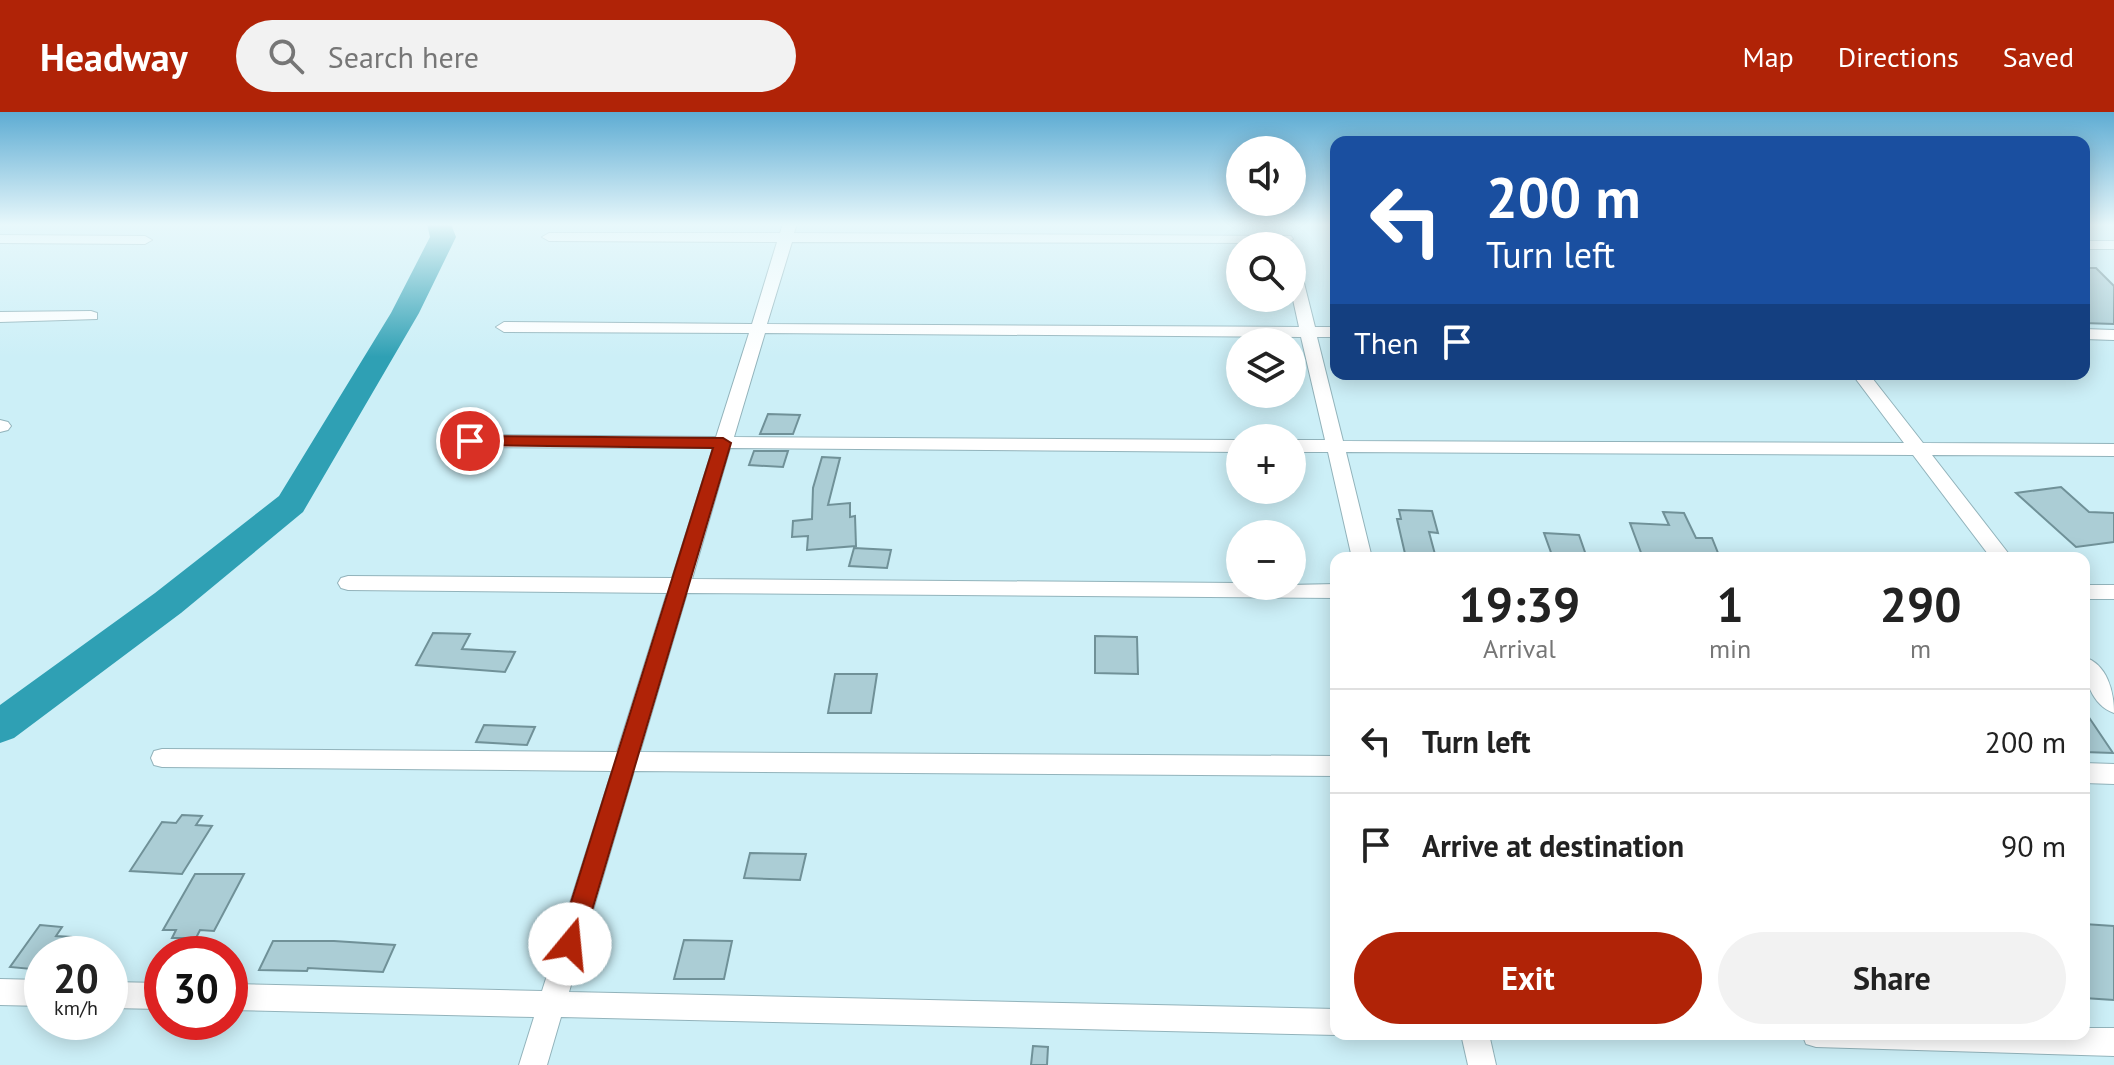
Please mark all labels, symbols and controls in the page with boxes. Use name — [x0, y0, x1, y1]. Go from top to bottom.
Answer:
search box — [236, 20, 796, 92]
text: Headway — [40, 32, 188, 81]
icon: search — [264, 34, 308, 78]
text: Search here — [328, 37, 479, 76]
text: Map — [1743, 38, 1794, 75]
text: Directions — [1838, 38, 1959, 75]
text: Saved — [2003, 38, 2074, 75]
map controls — [1226, 136, 1306, 600]
button: sound — [1226, 136, 1306, 216]
text: 200 m — [1486, 161, 1641, 233]
icon: left — [1354, 168, 1458, 272]
text: Turn left — [1486, 231, 1615, 278]
button: search — [1226, 232, 1306, 312]
icon: arrive — [1435, 320, 1479, 364]
text: Then — [1354, 323, 1419, 362]
button: layers — [1226, 328, 1306, 408]
pin — [436, 407, 504, 475]
icon: arrive — [448, 419, 492, 463]
button: + — [1226, 424, 1306, 504]
button: − — [1226, 520, 1306, 600]
text: 19:39 — [1459, 573, 1580, 635]
text: 1 — [1716, 573, 1744, 635]
text: 290 — [1880, 573, 1961, 635]
text: Arrival — [1483, 632, 1556, 665]
text: min — [1709, 632, 1751, 665]
text: m — [1910, 632, 1931, 665]
icon: left — [1354, 719, 1398, 763]
text: Turn left — [1422, 722, 1530, 761]
text: 200 m — [1985, 722, 2066, 761]
icon: arrive — [1354, 823, 1398, 867]
text: Arrive at destination — [1422, 826, 1684, 865]
text: 90 m — [2001, 826, 2066, 865]
position arrow — [528, 902, 612, 986]
button: Exit — [1354, 932, 1702, 1024]
button: Share — [1718, 932, 2066, 1024]
speed limit sign: 30 — [144, 936, 248, 1040]
text: 20 — [53, 952, 99, 1004]
text: km/h — [54, 995, 98, 1021]

